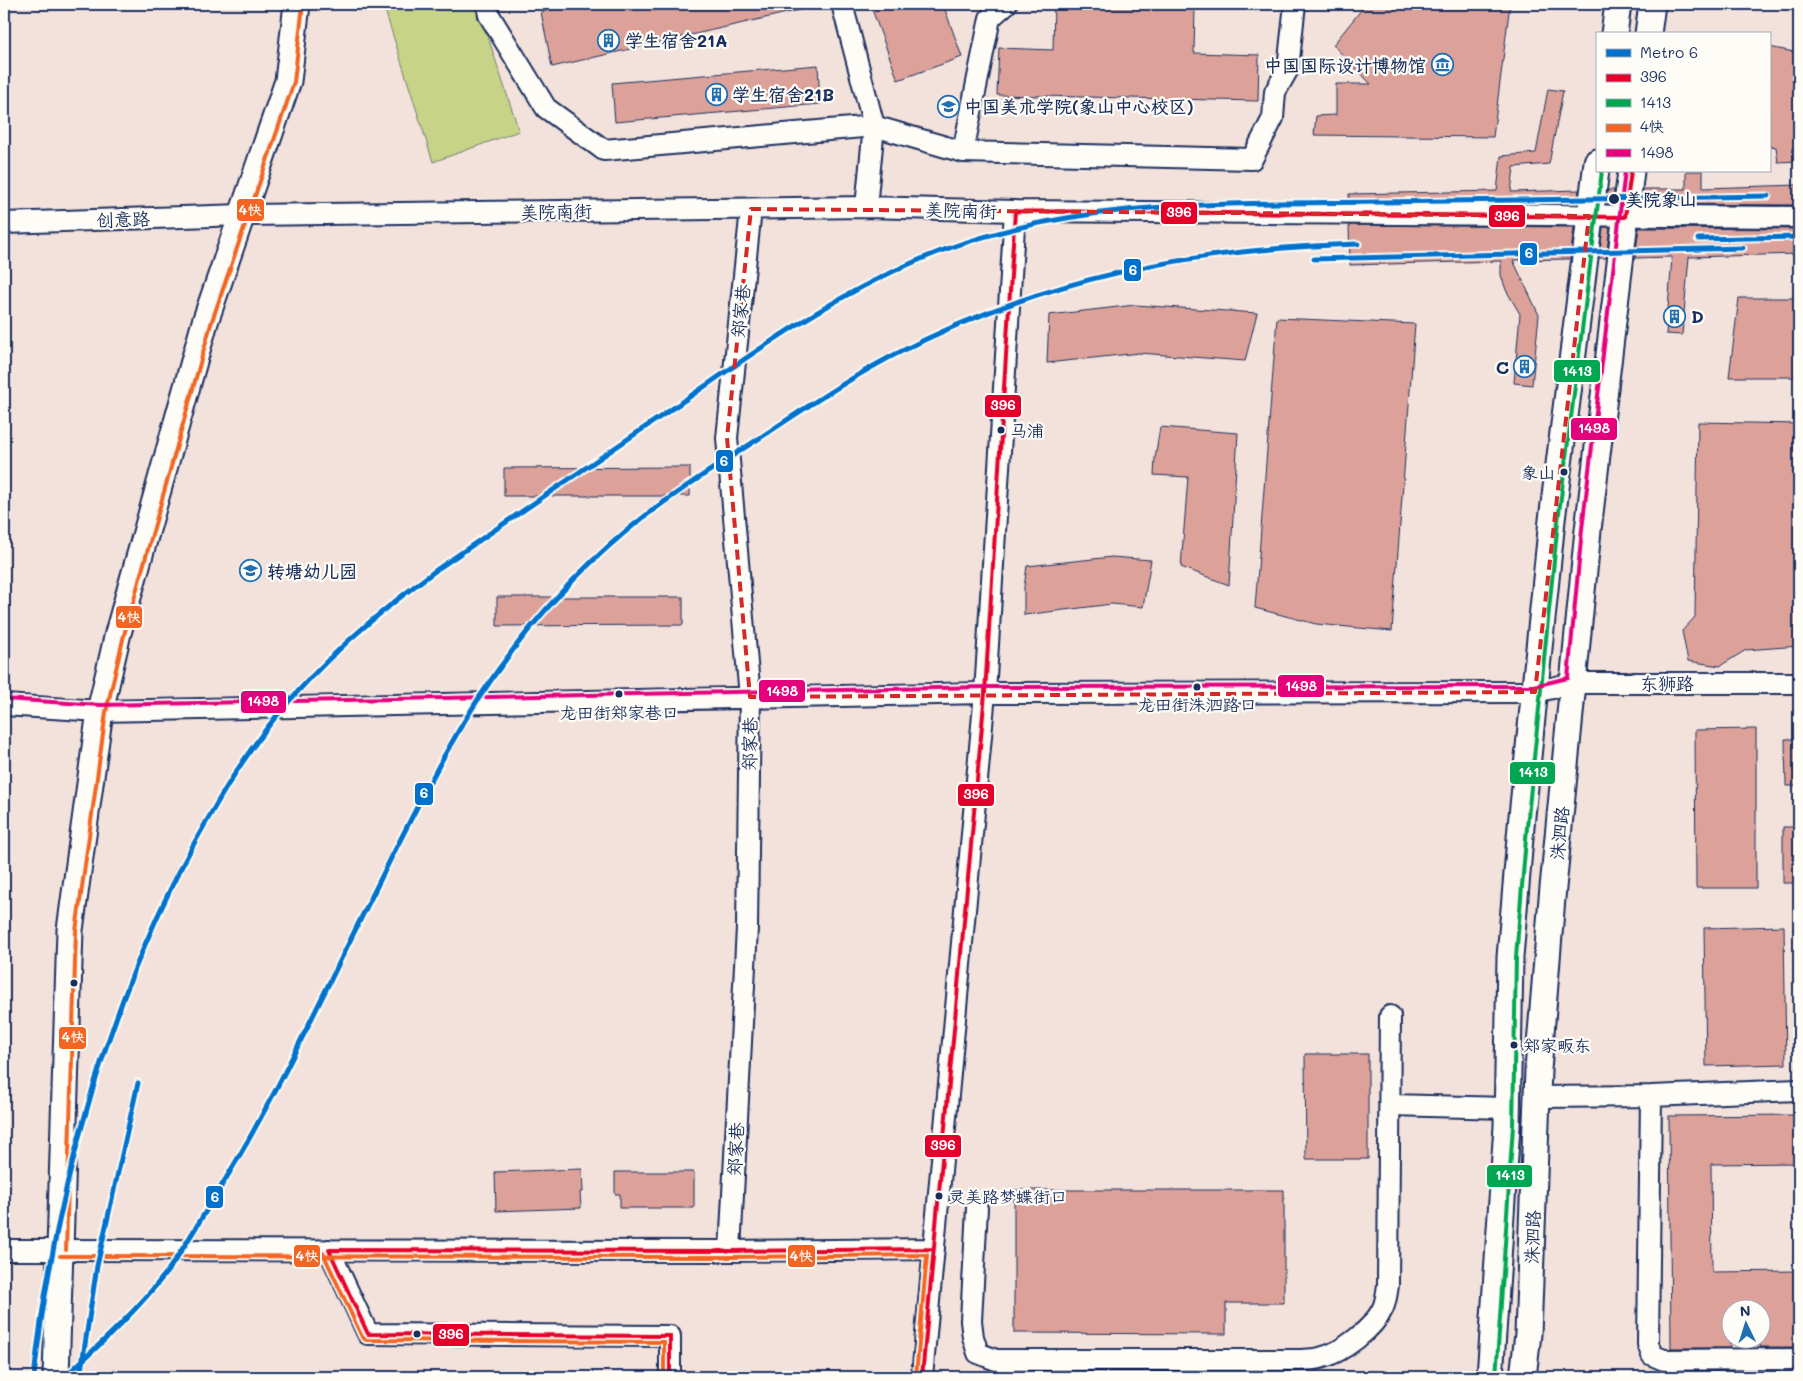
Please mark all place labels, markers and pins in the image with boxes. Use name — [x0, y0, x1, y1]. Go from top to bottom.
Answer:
building icon: 学生宿舍21A — [597, 28, 621, 52]
place label: 学生宿舍21A — [625, 28, 728, 52]
place label: 中国国际设计博物馆 — [1264, 53, 1426, 77]
museum icon: 中国国际设计博物馆 — [1430, 53, 1454, 77]
building icon: 学生宿舍21B — [704, 82, 728, 106]
place label: 学生宿舍21B — [732, 82, 834, 106]
school or university icon: 中国美术学院(象山中心校区) — [936, 94, 960, 118]
place label: 中国美术学院(象山中心校区) — [964, 94, 1194, 118]
place label: 美院象山 — [1625, 187, 1697, 211]
marker: 美院象山 — [1607, 192, 1621, 206]
building icon: D — [1663, 304, 1687, 328]
place label: D — [1691, 304, 1704, 328]
place label: C — [1496, 355, 1509, 379]
building icon: C — [1513, 355, 1537, 379]
place label: 马浦 — [1010, 419, 1044, 441]
marker: 马浦 — [996, 425, 1006, 435]
place label: 象山 — [1521, 461, 1555, 483]
marker: 象山 — [1559, 467, 1569, 477]
school or university icon: 转塘幼儿园 — [239, 559, 263, 583]
place label: 转塘幼儿园 — [267, 559, 357, 583]
marker: 龙田街洙泗路口 — [1192, 682, 1202, 692]
marker: 龙田街郑家巷口 — [614, 689, 624, 699]
place label: 龙田街洙泗路口 — [1138, 693, 1257, 715]
place label: 龙田街郑家巷口 — [560, 701, 679, 723]
unlabelled marker — [69, 978, 79, 988]
place label: 郑家畈东 — [1523, 1034, 1591, 1056]
marker: 郑家畈东 — [1509, 1040, 1519, 1050]
place label: 灵美路梦蝶街口 — [948, 1185, 1067, 1207]
marker: 灵美路梦蝶街口 — [934, 1191, 944, 1201]
unlabelled marker — [412, 1329, 422, 1339]

